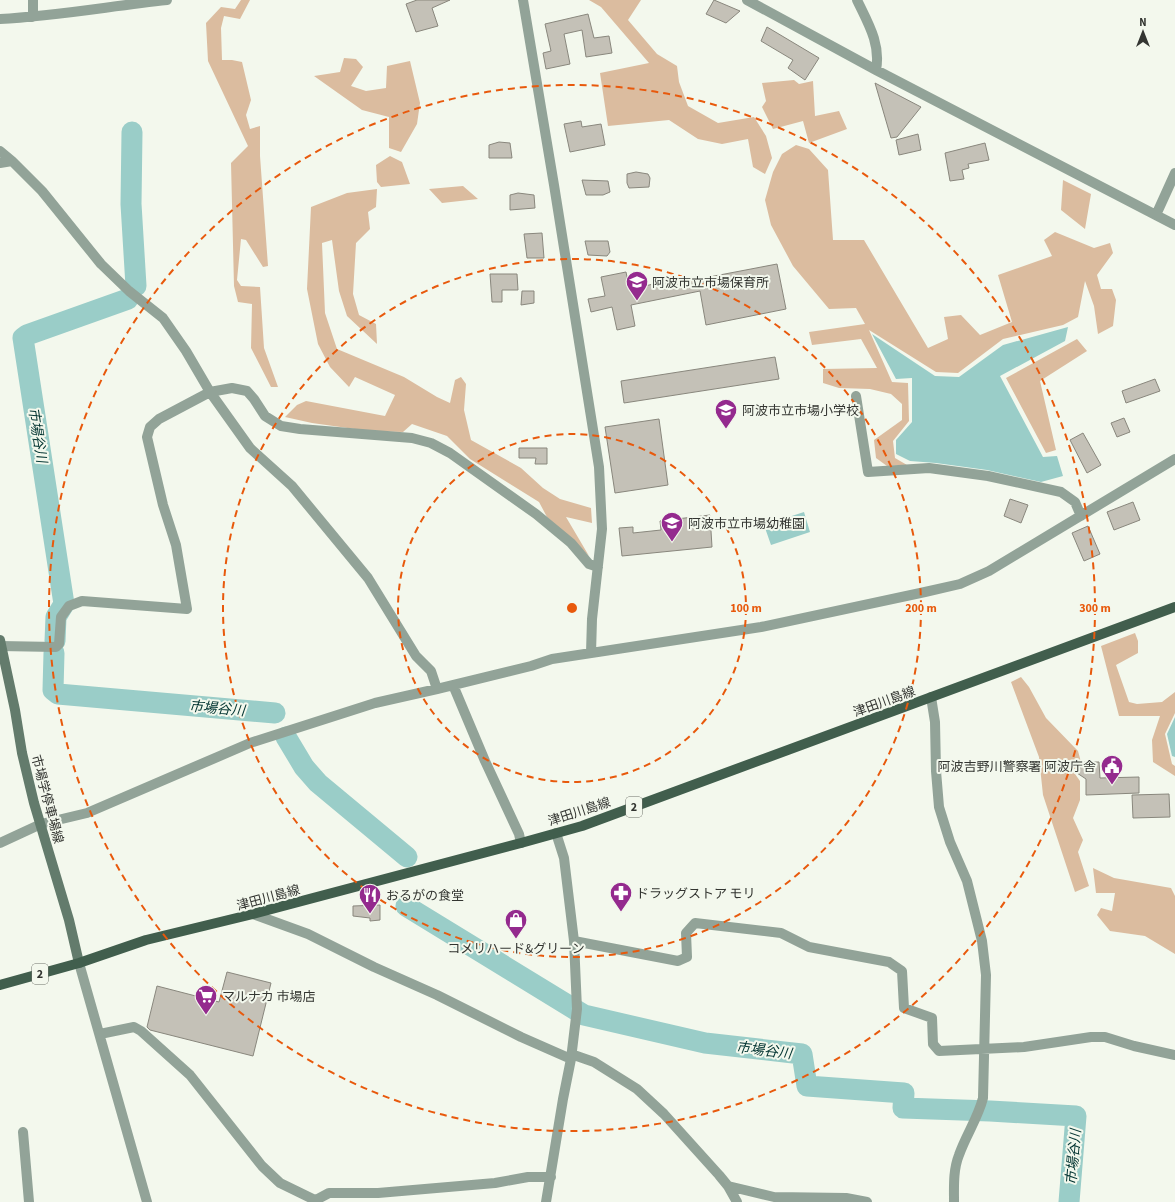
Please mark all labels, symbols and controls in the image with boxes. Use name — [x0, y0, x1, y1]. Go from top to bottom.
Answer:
north arrow — [1123, 12, 1163, 52]
text: N — [1139, 15, 1147, 30]
school or university icon: 阿波市立市場保育所 — [624, 269, 650, 302]
place label: 阿波市立市場保育所 — [652, 274, 769, 292]
school or university icon: 阿波市立市場小学校 — [713, 397, 739, 430]
place label: 阿波市立市場小学校 — [742, 402, 859, 420]
water label: 市場谷川 — [23, 406, 52, 466]
school or university icon: 阿波市立市場幼稚園 — [659, 510, 685, 543]
place label: 阿波市立市場幼稚園 — [688, 515, 805, 533]
text: 100 m — [730, 600, 762, 617]
text: 200 m — [905, 600, 937, 617]
text: 300 m — [1079, 600, 1111, 617]
centre of rings — [565, 601, 579, 615]
street label: 津田川島線 — [851, 682, 918, 722]
water label: 市場谷川 — [188, 697, 248, 722]
street label: 市場学停車場線 — [27, 753, 68, 846]
public building icon: 阿波吉野川警察署 阿波庁舎 — [1099, 753, 1125, 786]
place label: 阿波吉野川警察署 阿波庁舎 — [937, 758, 1096, 776]
street label: 津田川島線 — [546, 793, 613, 831]
road number: 2 — [626, 797, 642, 817]
pharmacy icon: ドラッグストア モリ — [608, 880, 634, 913]
street label: 津田川島線 — [235, 881, 302, 915]
restaurant icon: おるがの食堂 — [357, 882, 383, 915]
place label: ドラッグストア モリ — [636, 885, 756, 903]
place label: おるがの食堂 — [386, 887, 464, 905]
shop icon: コメリハード&グリーン — [503, 907, 529, 940]
place label: コメリハード&グリーン — [447, 940, 585, 958]
road number: 2 — [32, 964, 48, 984]
supermarket icon: マルナカ 市場店 — [193, 983, 219, 1016]
place label: マルナカ 市場店 — [222, 988, 316, 1006]
water label: 市場谷川 — [735, 1038, 795, 1065]
water label: 市場谷川 — [1062, 1126, 1087, 1186]

